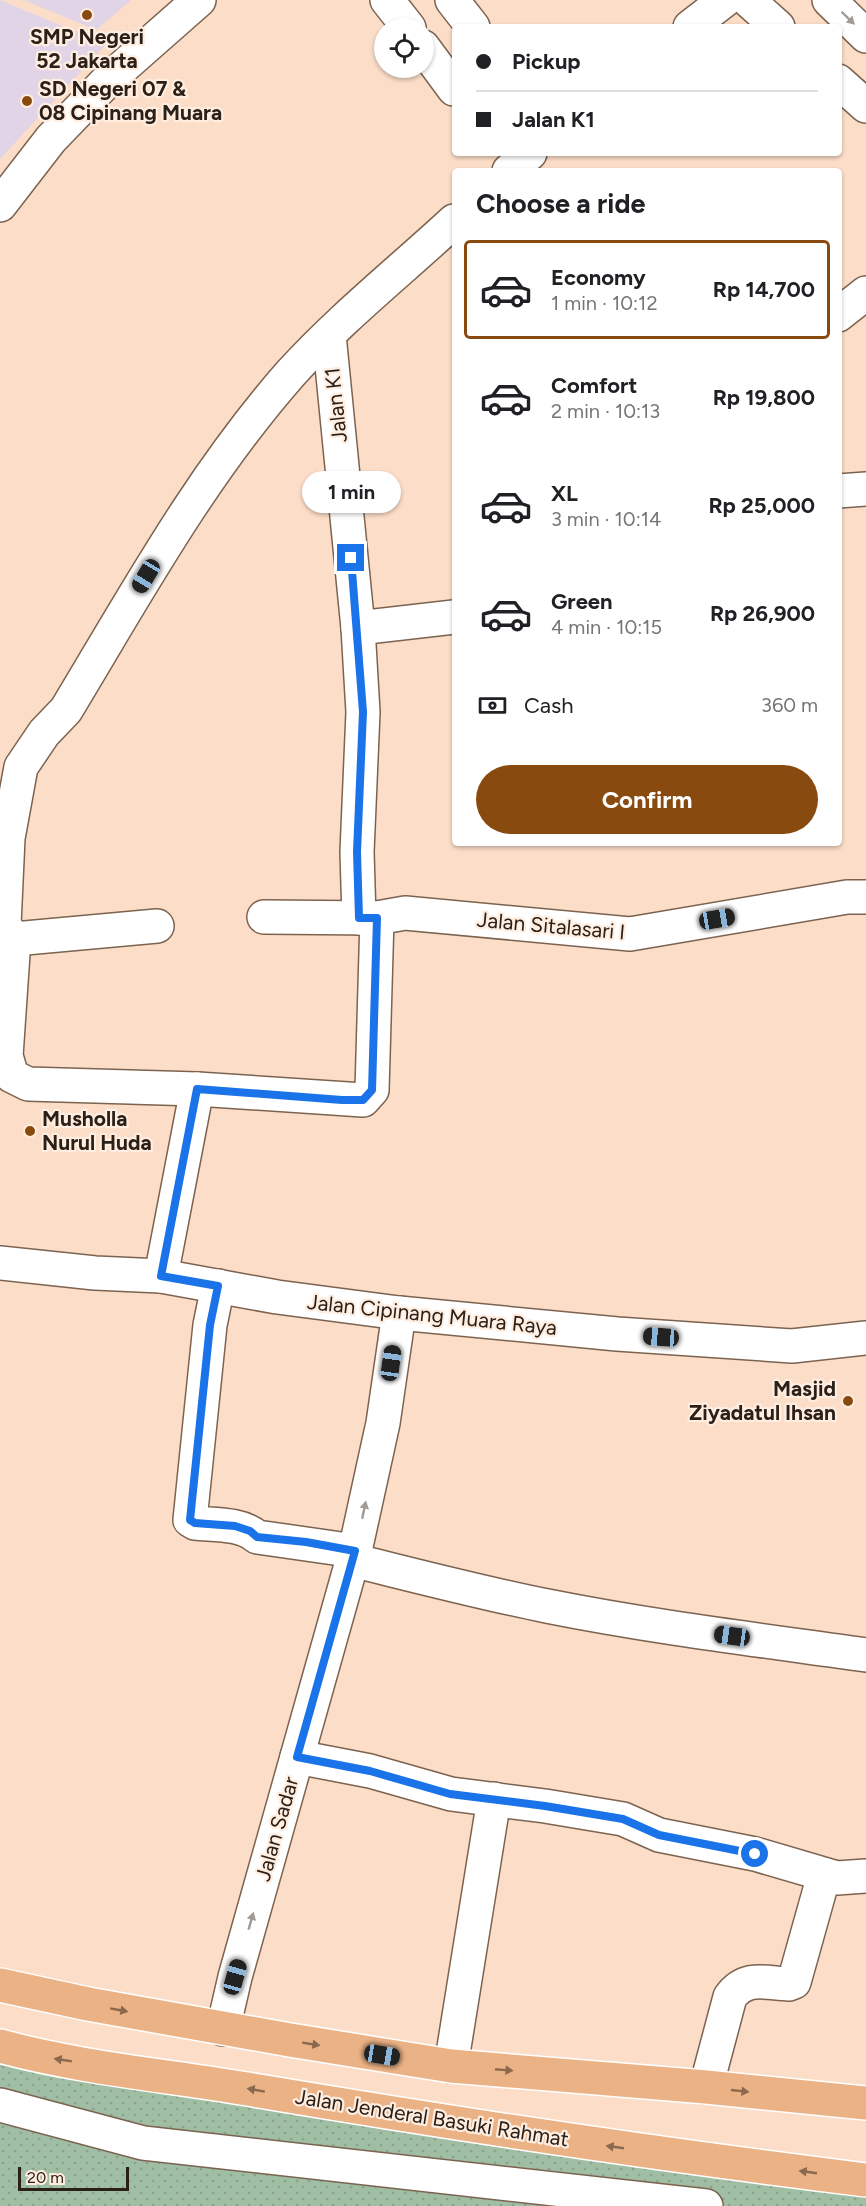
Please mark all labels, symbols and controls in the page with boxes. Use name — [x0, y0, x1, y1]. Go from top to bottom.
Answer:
marker: SMP Negeri 52 Jakarta — [80, 8, 94, 22]
one-way arrow — [840, 10, 854, 24]
map controls — [374, 18, 434, 78]
button: locate — [374, 18, 434, 78]
place label: SMP Negeri 52 Jakarta — [30, 24, 144, 73]
text: Pickup — [512, 48, 581, 75]
place label: SD Negeri 07 & 08 Cipinang Muara — [39, 76, 222, 125]
marker: SD Negeri 07 & 08 Cipinang Muara — [20, 94, 34, 108]
text: Jalan K1 — [512, 106, 595, 133]
text: Choose a ride — [476, 187, 645, 220]
icon: car — [479, 263, 533, 317]
text: Economy — [551, 264, 646, 291]
text: Rp 14,700 — [713, 276, 815, 303]
text: 1 min · 10:12 — [551, 291, 658, 315]
street label: Jalan K1 — [319, 366, 352, 444]
icon: car — [479, 371, 533, 425]
text: Comfort — [551, 372, 637, 399]
text: Rp 19,800 — [713, 384, 815, 411]
text: 2 min · 10:13 — [551, 399, 660, 423]
callout: 1 min — [302, 471, 400, 513]
icon: car — [479, 479, 533, 533]
text: 1 min — [328, 480, 375, 504]
text: XL — [551, 480, 578, 507]
text: Rp 25,000 — [708, 492, 815, 519]
text: 3 min · 10:14 — [551, 507, 661, 531]
route end — [337, 544, 364, 571]
car — [129, 556, 163, 596]
icon: car — [479, 587, 533, 641]
text: Green — [551, 588, 613, 615]
text: Rp 26,900 — [710, 600, 815, 627]
text: 4 min · 10:15 — [551, 615, 662, 639]
icon: cash — [476, 689, 509, 722]
text: Cash — [524, 692, 574, 719]
text: 360 m — [761, 693, 818, 717]
button: Confirm — [476, 765, 818, 834]
street label: Jalan Sitalasari I — [476, 907, 626, 944]
car — [698, 907, 736, 931]
place label: Musholla Nurul Huda — [42, 1106, 152, 1155]
marker: Musholla Nurul Huda — [23, 1124, 37, 1138]
street label: Jalan Cipinang Muara Raya — [306, 1289, 558, 1340]
car — [642, 1327, 680, 1347]
car — [380, 1344, 402, 1382]
place label: Masjid Ziyadatul Ihsan — [689, 1376, 836, 1425]
marker: Masjid Ziyadatul Ihsan — [841, 1394, 855, 1408]
one-way arrow — [359, 1501, 369, 1519]
car — [713, 1625, 751, 1647]
street label: Jalan Sadar — [250, 1774, 303, 1884]
route start — [741, 1840, 768, 1867]
one-way arrow — [247, 1912, 256, 1930]
car — [221, 1957, 249, 1997]
one-way arrow — [110, 2006, 129, 2015]
one-way arrow — [302, 2039, 321, 2048]
car — [363, 2043, 401, 2067]
one-way arrow — [54, 2055, 73, 2064]
one-way arrow — [495, 2065, 514, 2075]
street label: Jalan Jenderal Basuki Rahmat — [294, 2084, 571, 2151]
one-way arrow — [246, 2085, 265, 2094]
one-way arrow — [731, 2086, 750, 2096]
one-way arrow — [605, 2142, 624, 2151]
scale bar — [18, 2164, 129, 2192]
text: 20 m — [27, 2168, 64, 2187]
one-way arrow — [798, 2168, 817, 2177]

